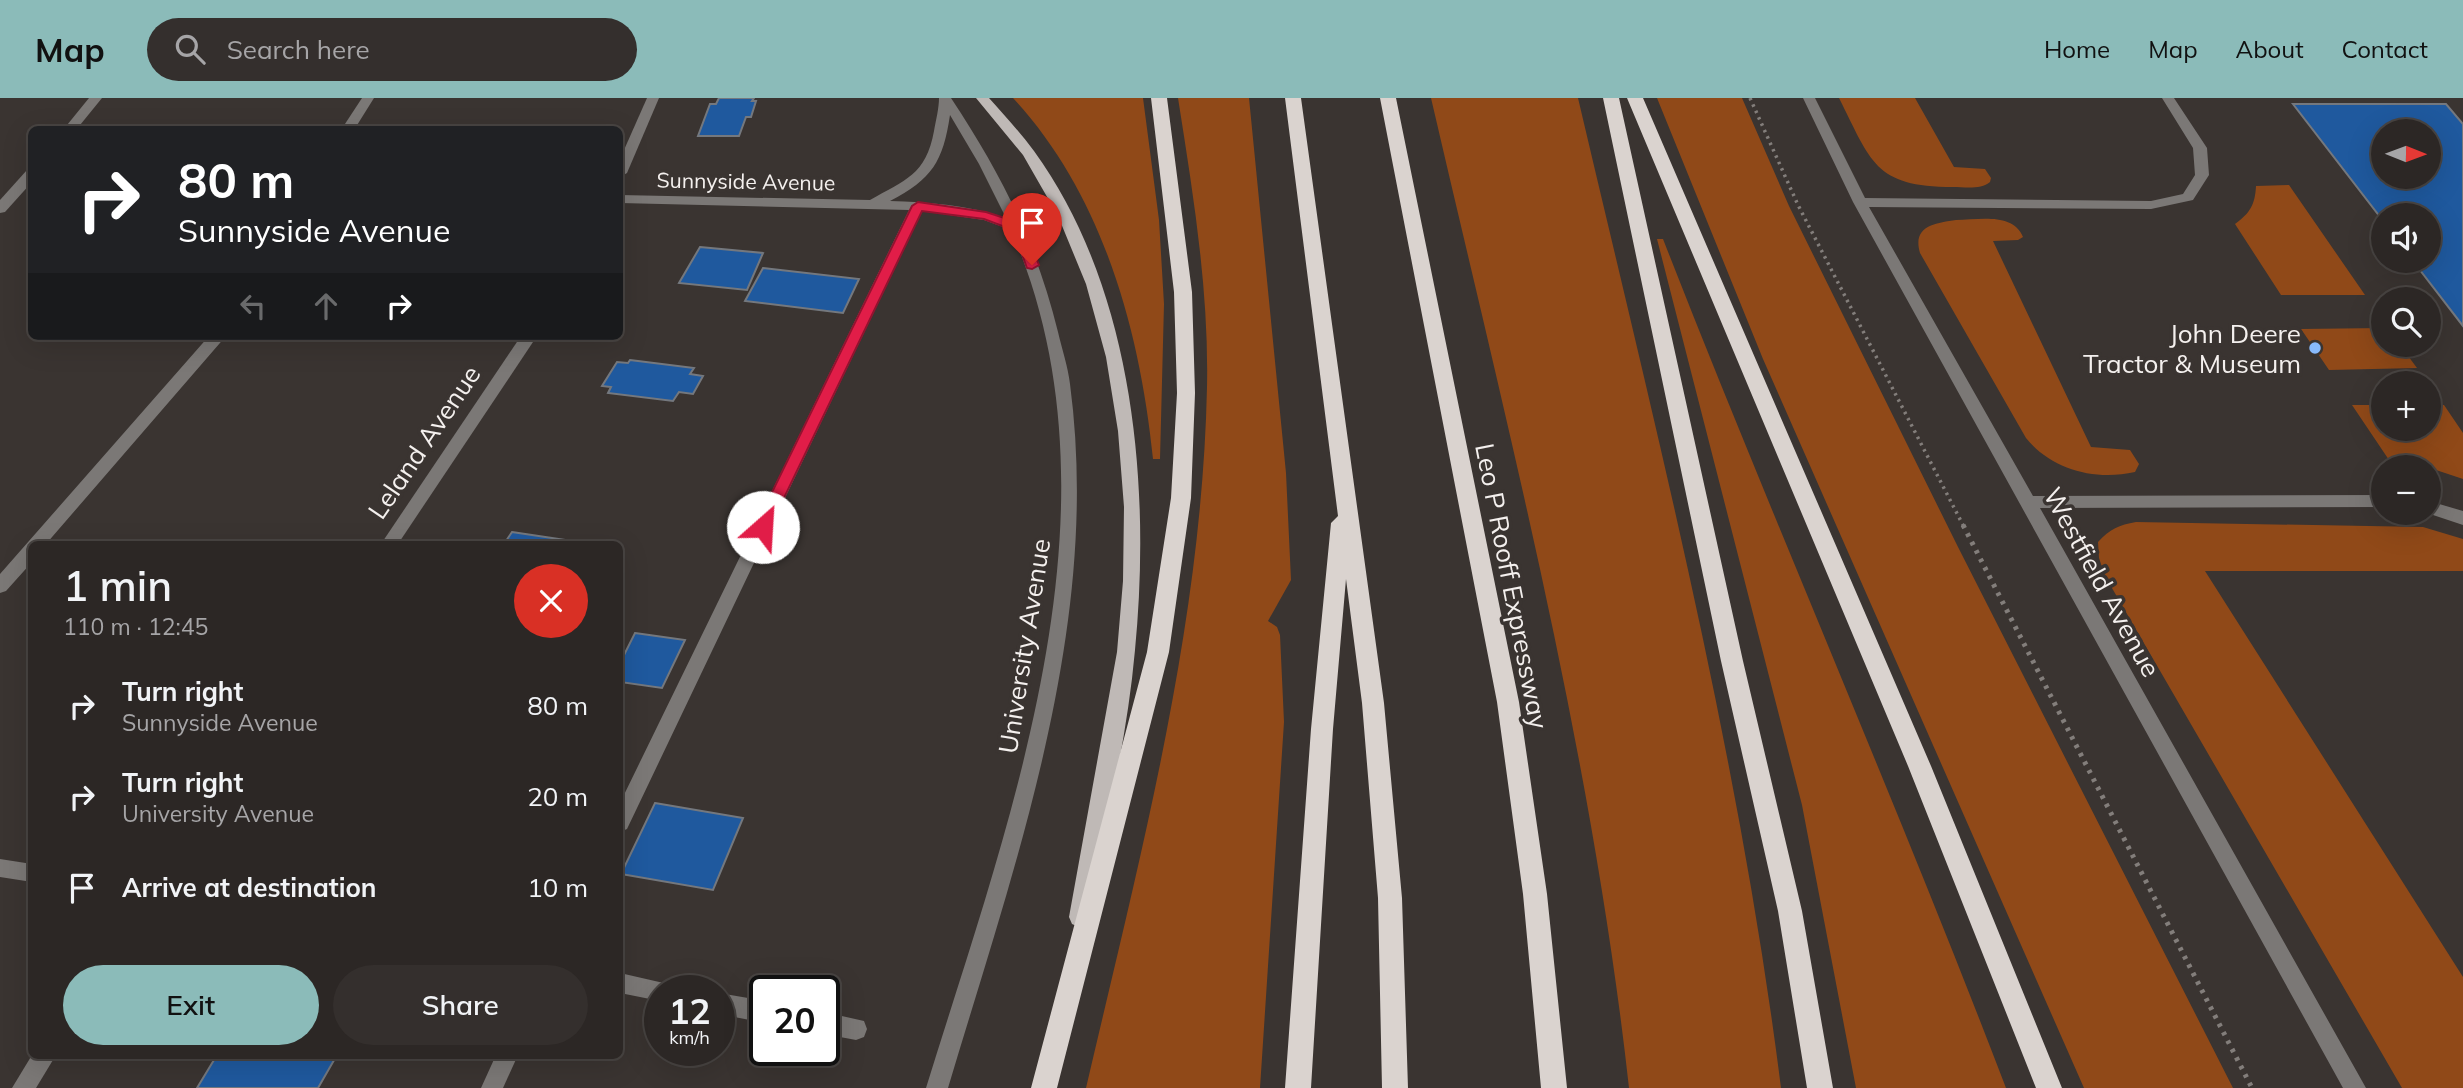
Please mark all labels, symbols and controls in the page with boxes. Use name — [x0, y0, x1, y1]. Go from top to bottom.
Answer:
search box — [147, 18, 637, 81]
text: Map — [35, 29, 105, 70]
icon: search — [171, 30, 209, 68]
text: Search here — [227, 33, 370, 66]
text: Home — [2044, 34, 2110, 64]
text: Map — [2148, 34, 2198, 64]
text: About — [2236, 34, 2304, 64]
text: Contact — [2342, 34, 2428, 64]
north arrow — [2371, 119, 2441, 189]
map controls — [2371, 119, 2441, 525]
text: 80 m — [178, 149, 294, 210]
icon: right — [63, 154, 154, 245]
street label: Sunnyside Avenue — [656, 166, 836, 196]
pin — [1002, 193, 1062, 265]
button: sound — [2371, 203, 2441, 273]
icon: arrive — [1013, 204, 1051, 242]
text: Sunnyside Avenue — [178, 210, 450, 250]
icon: left — [234, 287, 272, 325]
icon: ahead — [307, 287, 345, 325]
icon: right — [380, 287, 418, 325]
button: search — [2371, 287, 2441, 357]
place label: John Deere Tractor & Museum — [2083, 317, 2301, 380]
marker: John Deere Tractor & Museum — [2307, 340, 2323, 356]
street label: Leland Avenue — [361, 359, 487, 525]
button: + — [2371, 371, 2441, 441]
street label: Leo P Rooff Expressway — [1468, 440, 1556, 732]
button: − — [2371, 455, 2441, 525]
street label: Westfield Avenue — [2036, 481, 2168, 683]
position arrow — [726, 490, 800, 564]
street label: University Avenue — [991, 536, 1057, 756]
text: 1 min — [63, 559, 172, 612]
button: close — [514, 564, 588, 638]
text: 110 m · 12:45 — [63, 612, 208, 641]
text: Turn right — [122, 675, 243, 708]
icon: right — [63, 687, 101, 725]
text: 80 m — [527, 689, 588, 722]
text: Sunnyside Avenue — [122, 708, 318, 737]
text: Turn right — [122, 766, 243, 799]
icon: right — [63, 778, 101, 816]
text: 20 m — [527, 780, 588, 813]
text: University Avenue — [122, 799, 314, 828]
icon: arrive — [63, 869, 101, 907]
text: Arrive at destination — [122, 871, 377, 904]
text: 10 m — [527, 871, 588, 904]
button: Exit — [63, 965, 319, 1045]
button: Share — [333, 965, 588, 1045]
speed limit sign: 20 — [749, 975, 840, 1066]
text: 12 — [668, 989, 711, 1033]
text: km/h — [669, 1026, 710, 1049]

